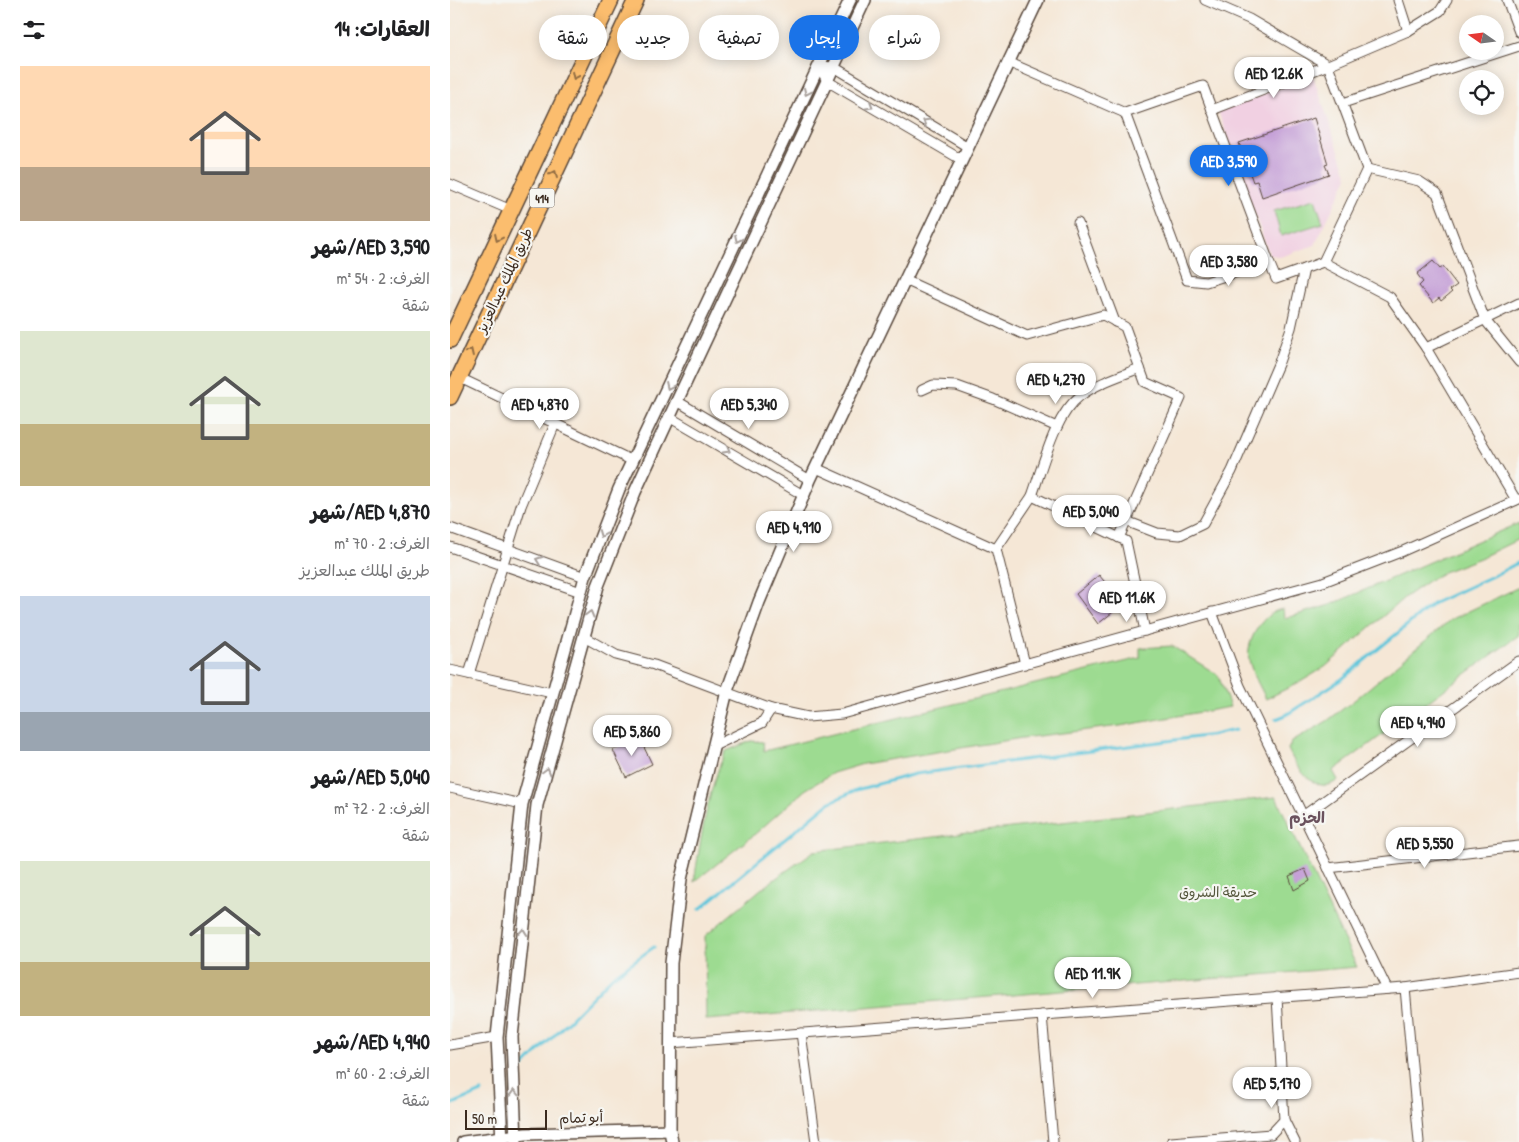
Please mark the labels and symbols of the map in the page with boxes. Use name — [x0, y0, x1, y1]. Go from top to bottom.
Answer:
north arrow — [1459, 15, 1504, 60]
pin: AED 12.6K — [1217, 56, 1331, 99]
one-way arrow — [571, 71, 581, 80]
one-way arrow — [803, 87, 813, 96]
one-way arrow — [865, 100, 874, 110]
one-way arrow — [922, 119, 931, 129]
pin: AED 3,590 — [1172, 144, 1286, 187]
one-way arrow — [548, 170, 558, 179]
road number: 414 — [530, 188, 554, 208]
street label: طريق الملك عبدالعزيز — [471, 224, 537, 337]
one-way arrow — [494, 233, 504, 242]
one-way arrow — [734, 234, 744, 243]
pin: AED 3,580 — [1172, 244, 1286, 287]
one-way arrow — [464, 348, 474, 357]
pin: AED 4,270 — [999, 362, 1113, 405]
one-way arrow — [664, 381, 675, 390]
pin: AED 4,870 — [483, 388, 597, 430]
pin: AED 5,340 — [692, 388, 806, 430]
one-way arrow — [721, 443, 730, 453]
pin: AED 5,040 — [1034, 494, 1148, 537]
pin: AED 4,910 — [737, 510, 851, 553]
one-way arrow — [598, 529, 608, 538]
one-way arrow — [536, 556, 544, 566]
pin: AED 11.6K — [1070, 580, 1184, 623]
one-way arrow — [584, 610, 595, 619]
pin: AED 4,940 — [1361, 706, 1475, 748]
pin: AED 5,860 — [575, 714, 689, 757]
one-way arrow — [541, 767, 551, 776]
district label: الحزم — [1289, 807, 1325, 829]
pin: AED 5,550 — [1368, 826, 1482, 869]
park label: حديقة الشروق — [1179, 882, 1257, 901]
one-way arrow — [517, 927, 528, 935]
pin: AED 11.9K — [1036, 956, 1150, 999]
pin: AED 5,170 — [1215, 1066, 1329, 1109]
one-way arrow — [508, 1089, 519, 1097]
scale bar — [465, 1107, 548, 1130]
street label: أبو تمام — [559, 1107, 604, 1129]

